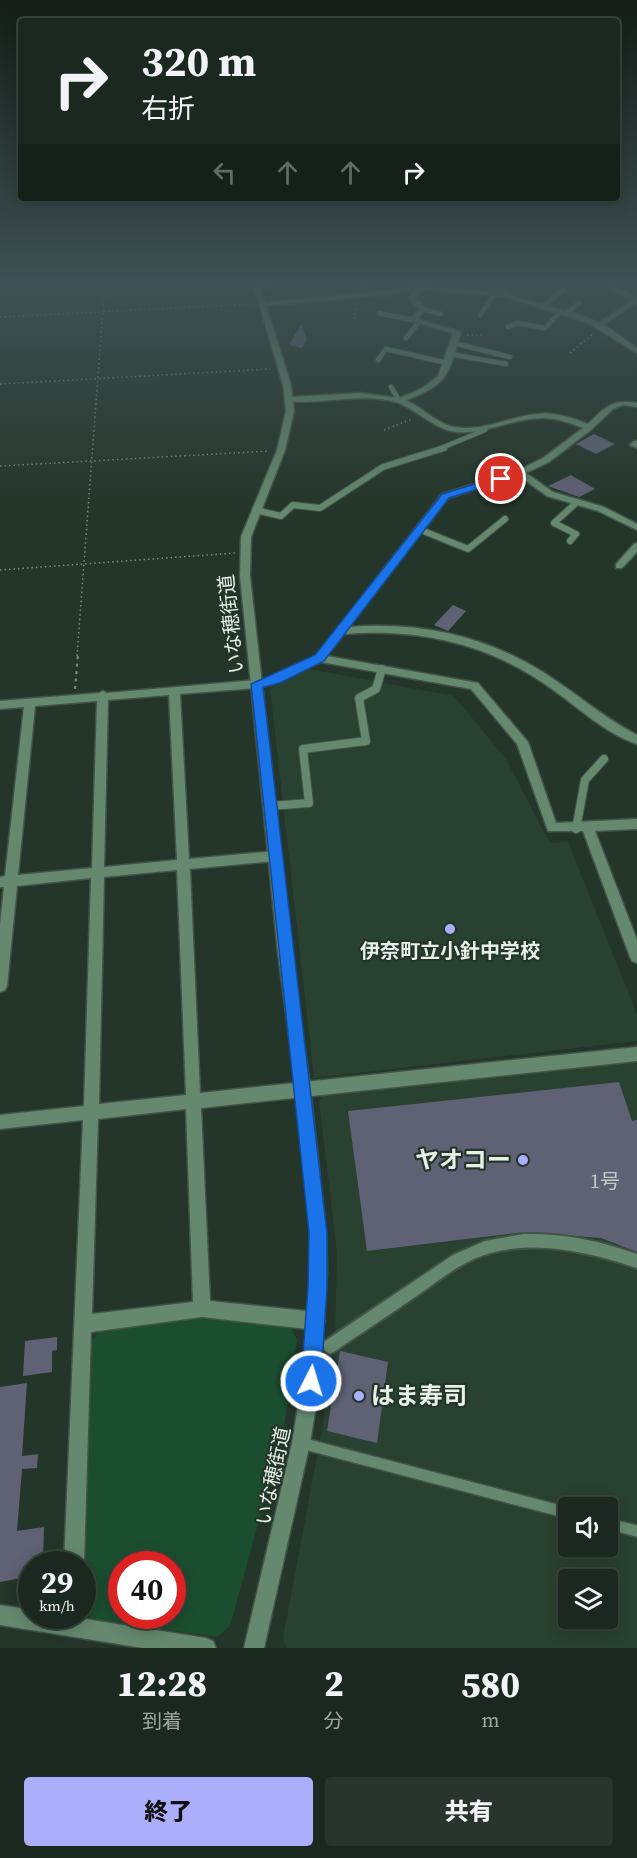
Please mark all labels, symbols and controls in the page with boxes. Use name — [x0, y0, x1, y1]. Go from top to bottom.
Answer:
text: 320 m — [141, 32, 256, 90]
icon: right — [42, 42, 120, 120]
text: 右折 — [141, 90, 195, 127]
icon: left — [208, 156, 241, 189]
icon: ahead — [271, 156, 304, 189]
icon: ahead — [334, 156, 367, 189]
icon: right — [397, 156, 430, 189]
pin — [475, 453, 526, 504]
icon: arrive — [484, 462, 517, 495]
street label: いな穂街道 — [212, 573, 250, 675]
marker: 伊奈町立小針中学校 — [443, 922, 457, 936]
place label: 伊奈町立小針中学校 — [360, 937, 540, 965]
place label: ヤオコー — [415, 1143, 511, 1176]
marker: ヤオコー — [516, 1153, 530, 1167]
house number: 1号 — [590, 1167, 620, 1195]
position arrow — [279, 1349, 343, 1413]
place label: はま寿司 — [371, 1379, 467, 1412]
marker: はま寿司 — [352, 1389, 366, 1403]
street label: いな穂街道 — [249, 1424, 297, 1528]
map controls — [558, 1497, 618, 1629]
button: sound — [558, 1497, 618, 1557]
speed limit sign: 40 — [108, 1551, 186, 1629]
text: 29 — [41, 1562, 73, 1603]
button: layers — [558, 1569, 618, 1629]
text: km/h — [39, 1595, 75, 1616]
text: 12:28 — [117, 1659, 207, 1708]
text: 2 — [324, 1659, 344, 1708]
text: 580 — [461, 1660, 520, 1709]
text: m — [481, 1706, 499, 1734]
text: 到着 — [142, 1707, 182, 1735]
text: 分 — [324, 1707, 344, 1735]
button: 終了 — [24, 1777, 313, 1846]
button: 共有 — [325, 1777, 613, 1846]

